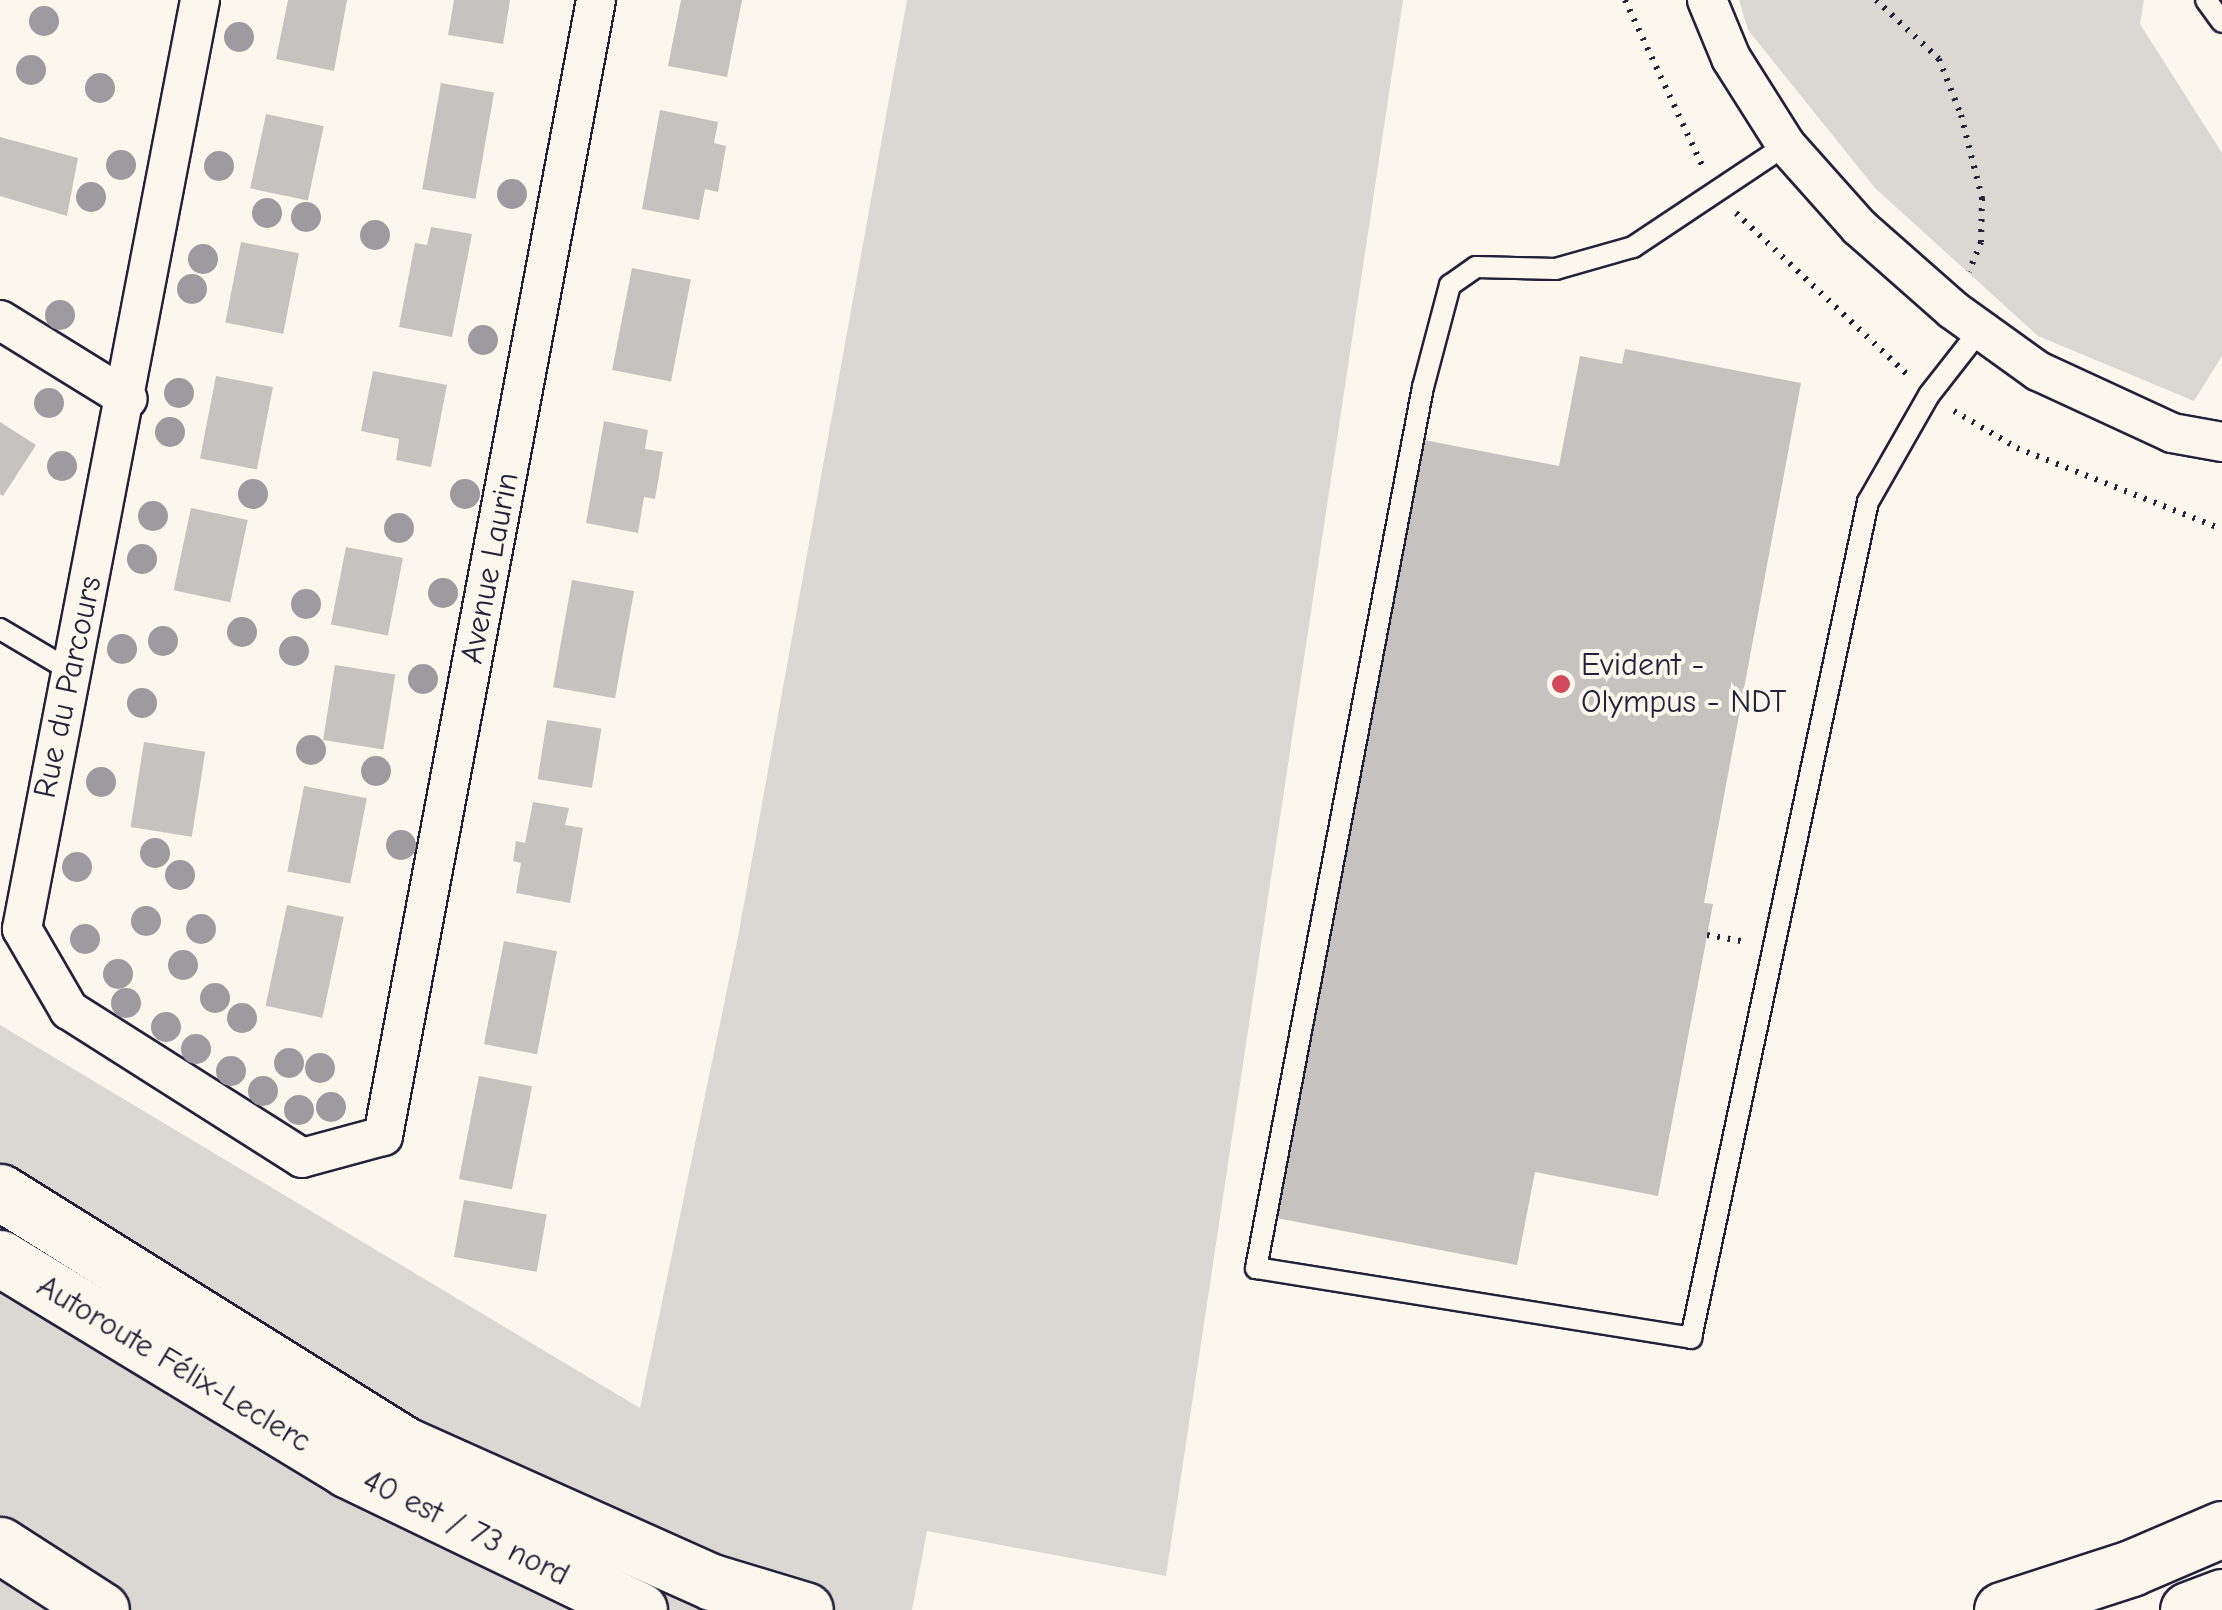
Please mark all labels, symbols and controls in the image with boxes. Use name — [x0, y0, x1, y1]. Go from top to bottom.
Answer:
street label: Avenue Laurin — [453, 469, 527, 667]
street label: Rue du Parcours — [26, 573, 110, 801]
place label: Evident - Olympus - NDT — [1581, 647, 1787, 722]
marker: Evident - Olympus - NDT — [1550, 673, 1572, 695]
street label: Autoroute Félix-Leclerc — [30, 1267, 318, 1461]
street label: 40 est / 73 nord — [357, 1461, 575, 1595]

